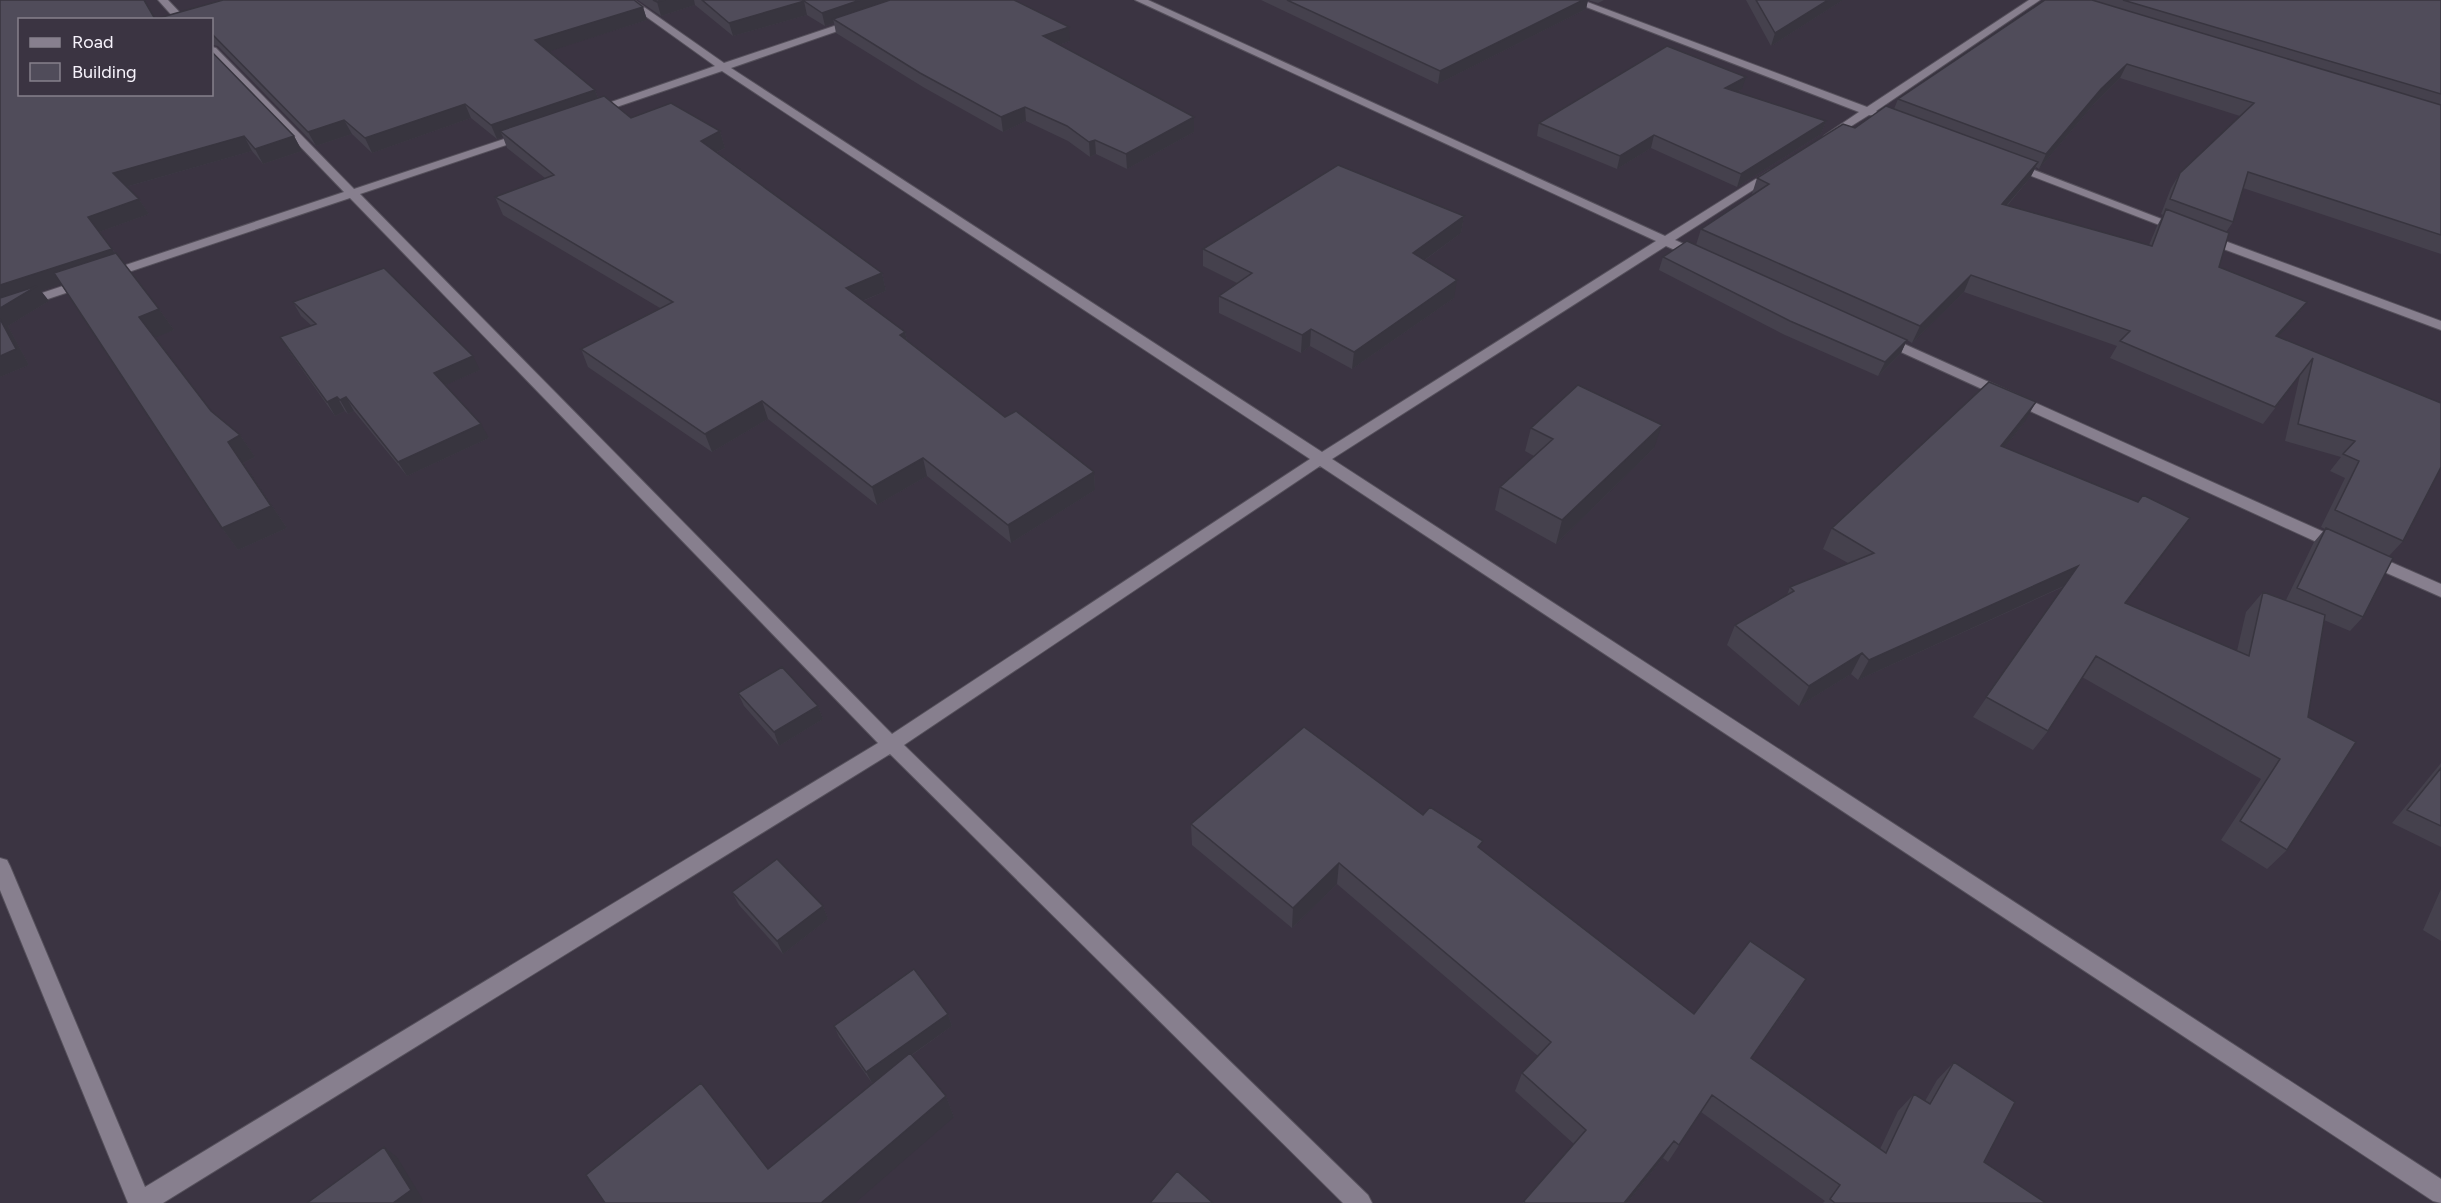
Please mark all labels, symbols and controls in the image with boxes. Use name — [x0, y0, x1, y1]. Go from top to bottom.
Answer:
legend — [18, 18, 213, 96]
text: Road — [72, 31, 113, 53]
text: Building — [72, 61, 137, 83]

